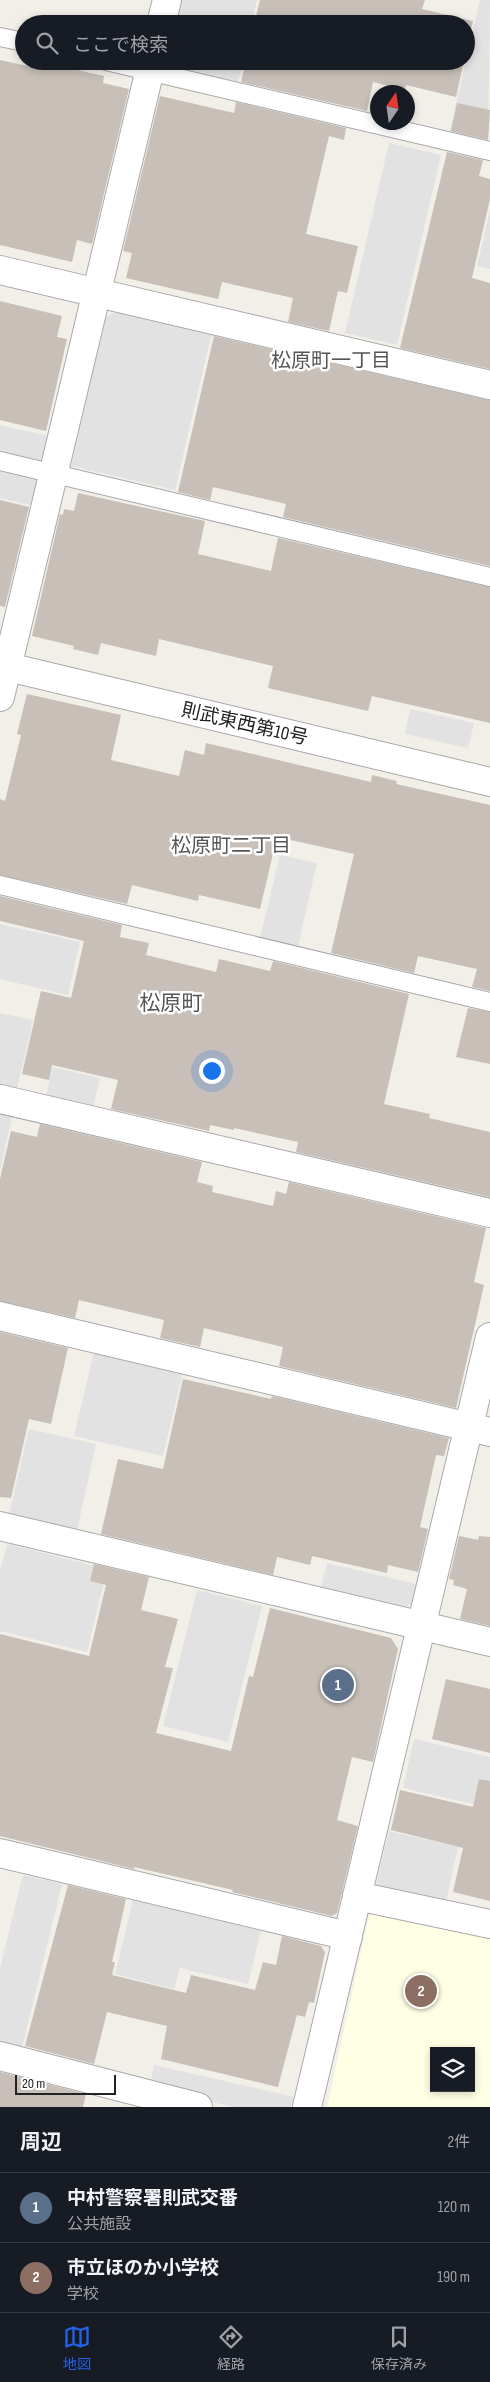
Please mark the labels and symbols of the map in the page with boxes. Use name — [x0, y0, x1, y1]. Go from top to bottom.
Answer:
north arrow — [370, 85, 415, 130]
district label: 松原町一丁目 — [271, 349, 391, 373]
street label: 則武東西第10号 — [179, 699, 310, 750]
district label: 松原町二丁目 — [171, 834, 291, 858]
district label: 松原町 — [140, 991, 203, 1016]
your location — [199, 1058, 225, 1084]
pin: 1 — [322, 1666, 354, 1704]
pin: 2 — [405, 1972, 437, 2010]
scale bar — [15, 2072, 116, 2095]

